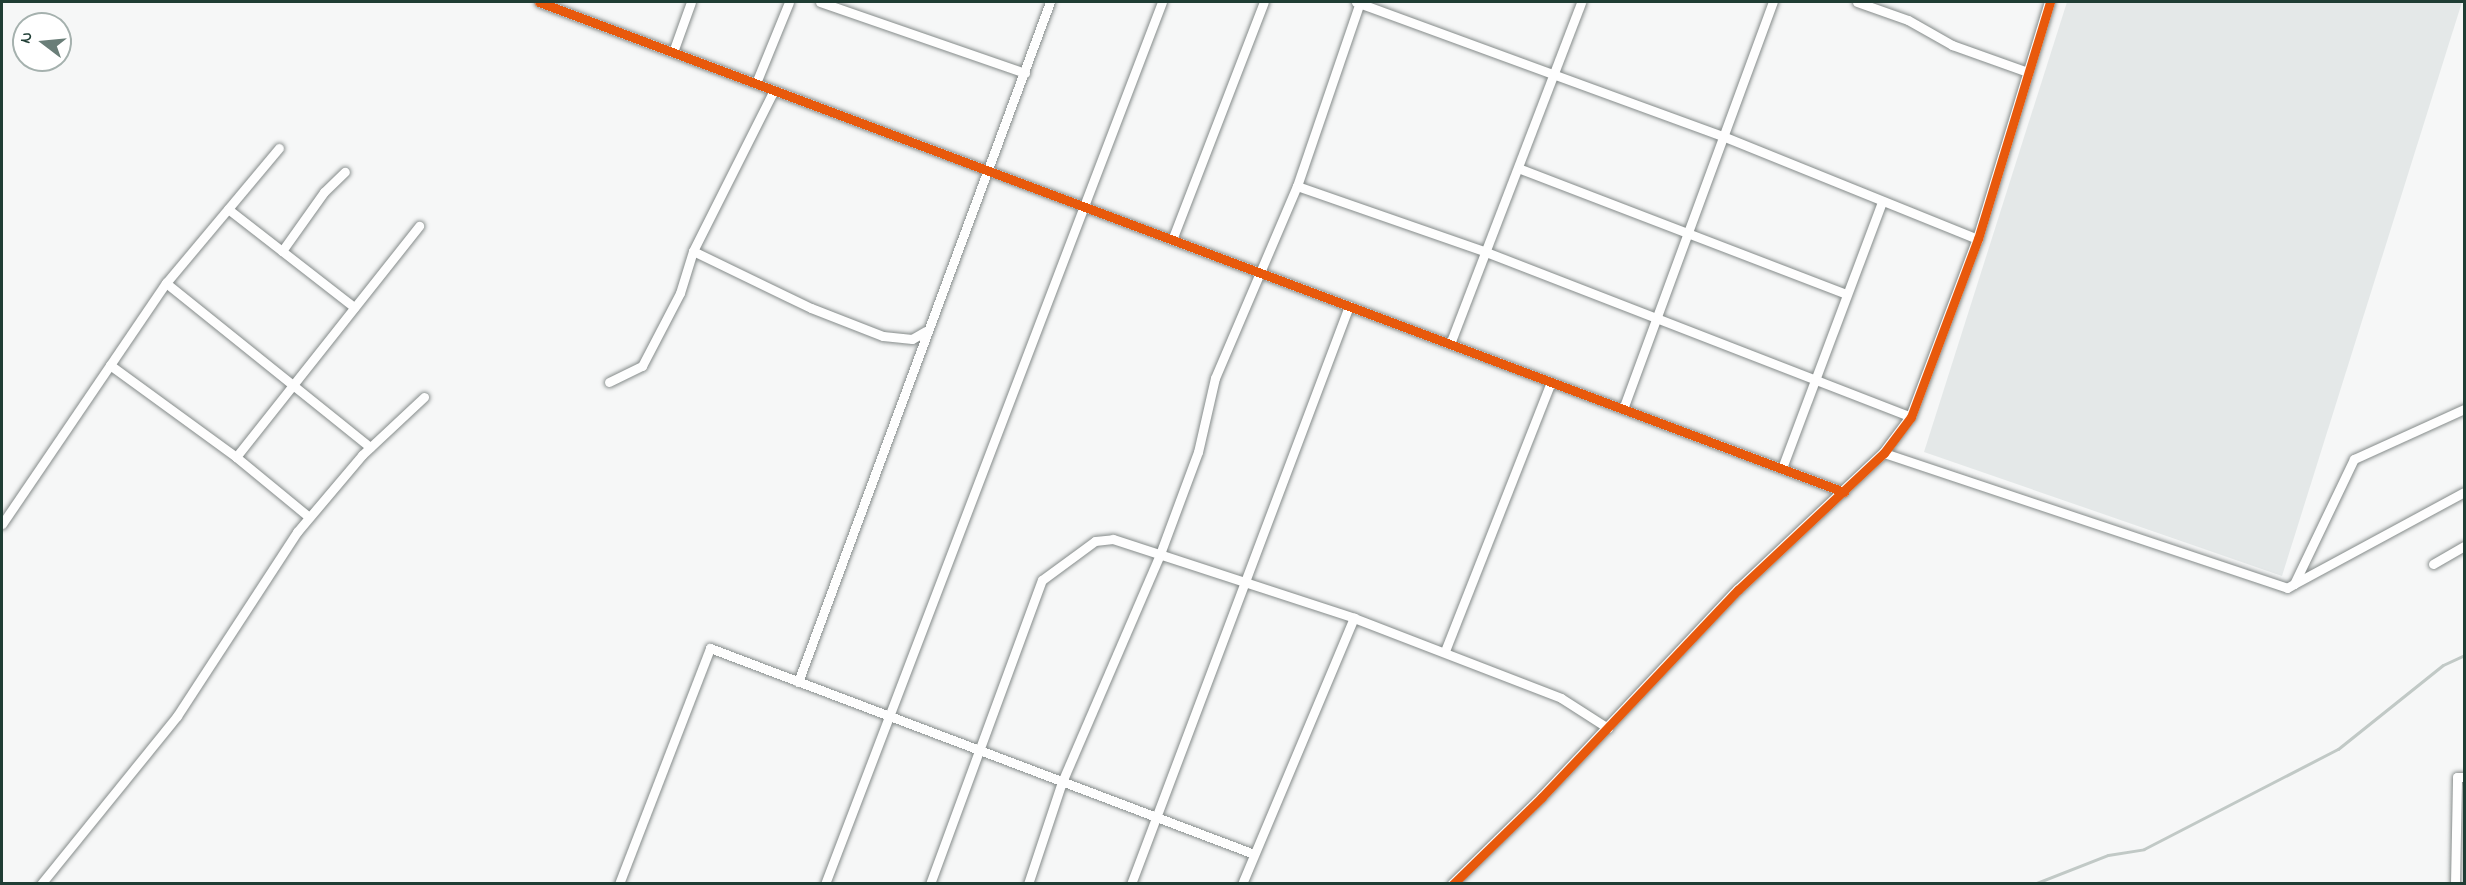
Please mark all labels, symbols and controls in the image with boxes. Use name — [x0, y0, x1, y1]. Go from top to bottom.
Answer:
north arrow — [12, 12, 72, 72]
text: N — [14, 29, 40, 46]

